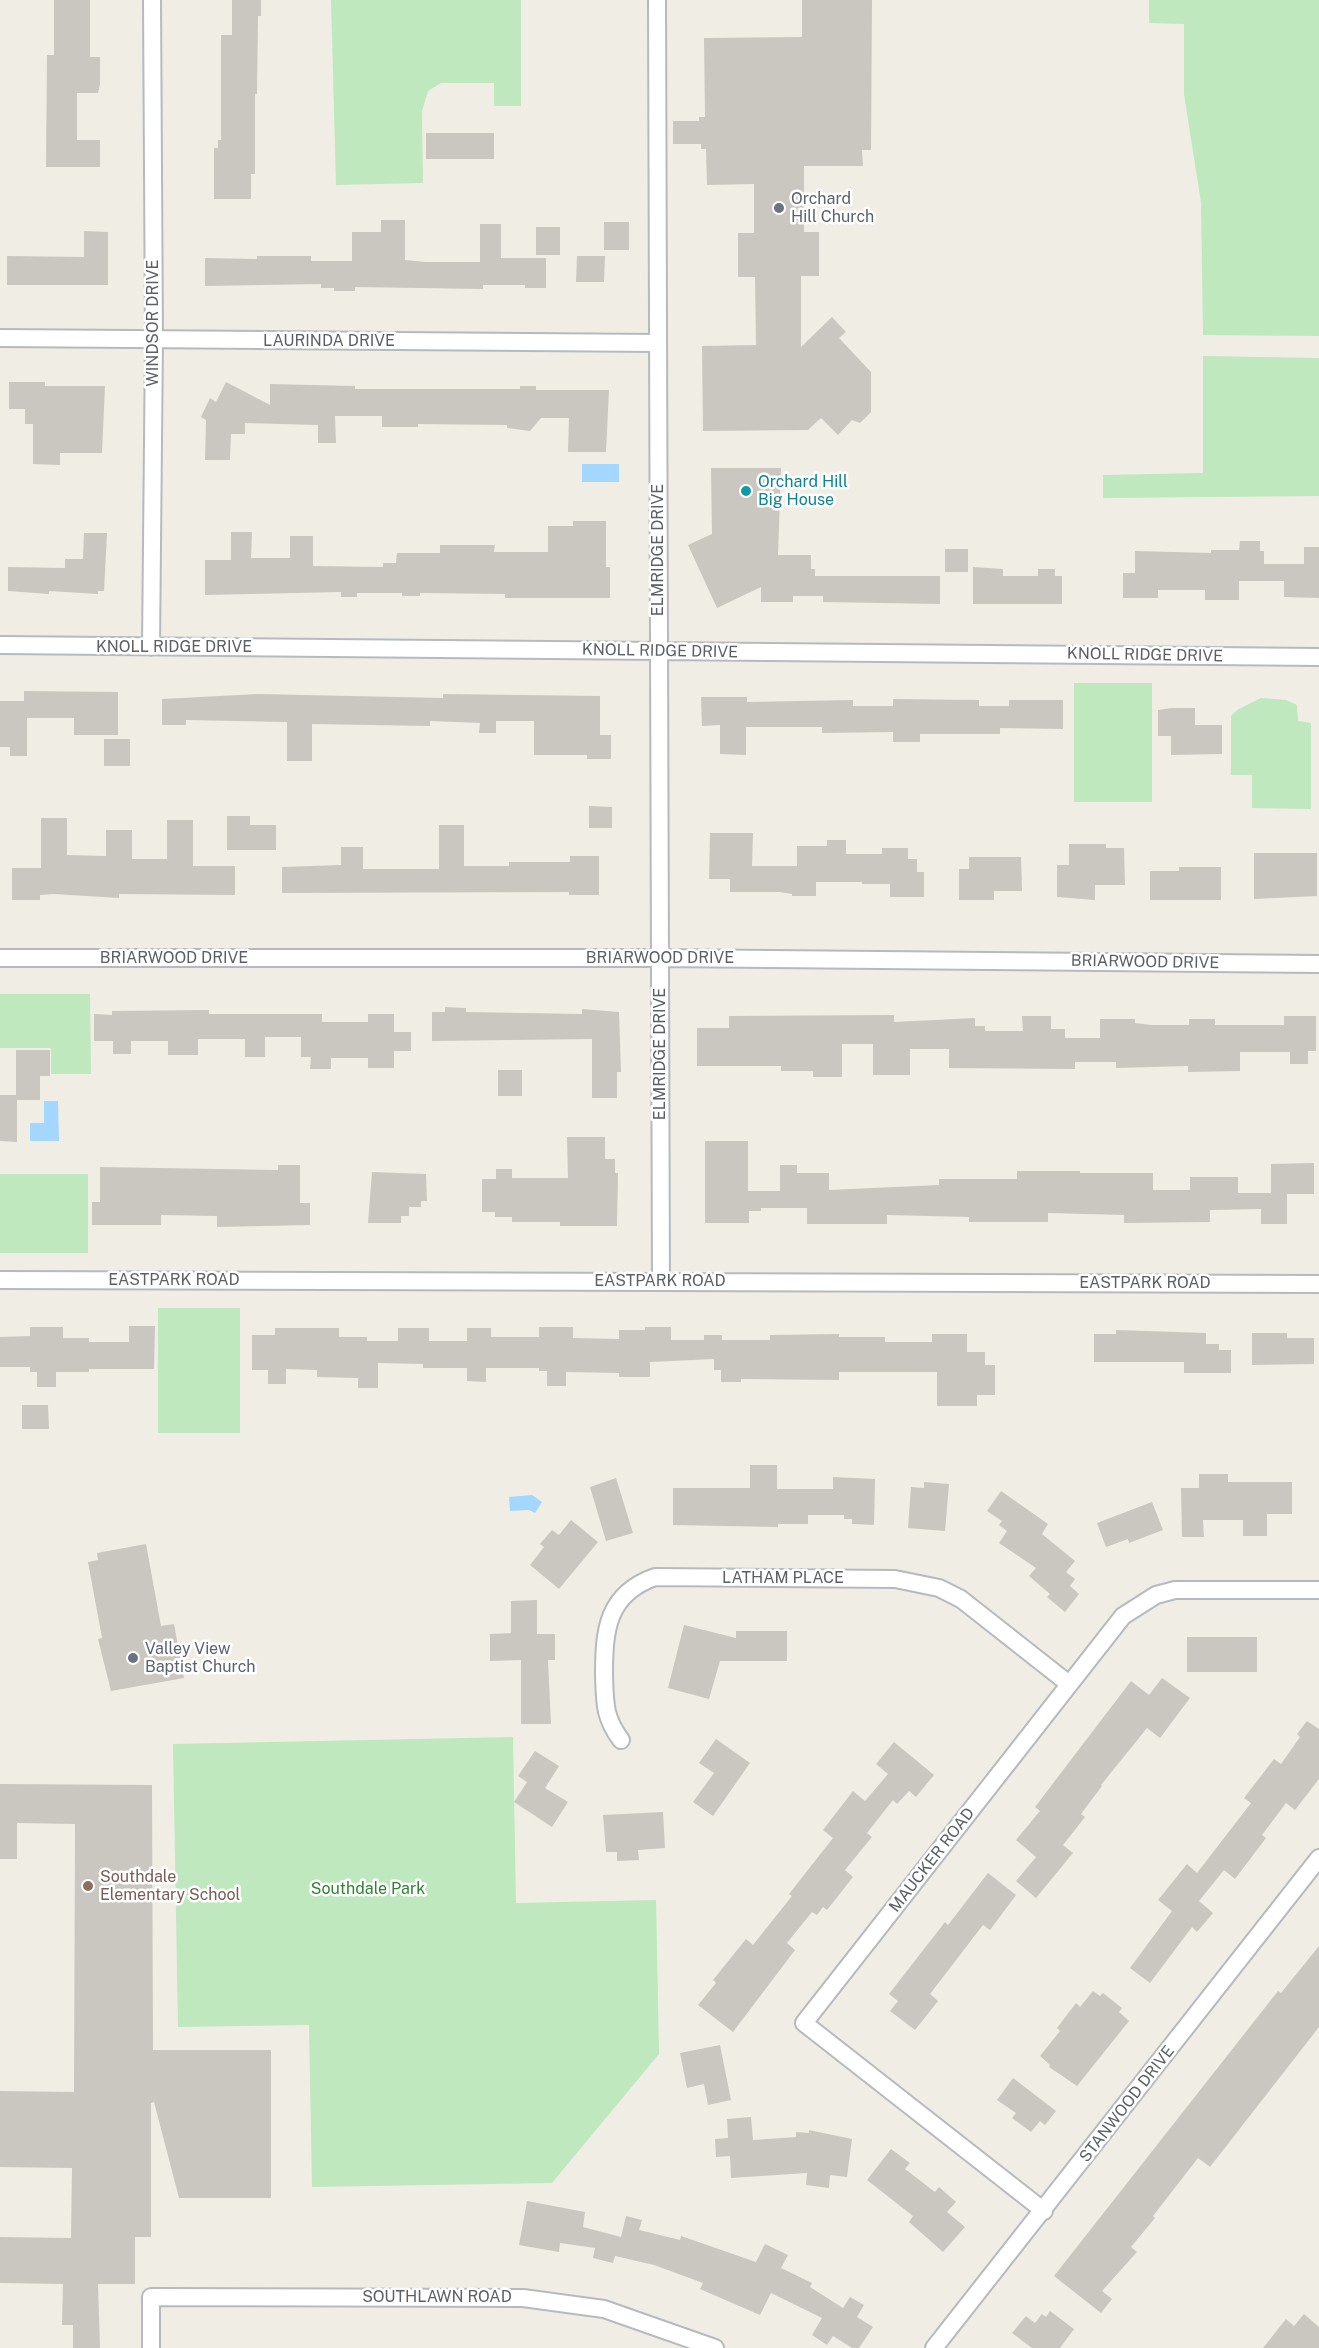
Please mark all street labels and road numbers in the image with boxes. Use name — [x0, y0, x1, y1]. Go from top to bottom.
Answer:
street label: WINDSOR DRIVE — [143, 260, 163, 386]
street label: LAURINDA DRIVE — [263, 331, 395, 351]
street label: ELMRIDGE DRIVE — [648, 484, 668, 616]
street label: KNOLL RIDGE DRIVE — [96, 637, 252, 657]
street label: KNOLL RIDGE DRIVE — [582, 640, 738, 662]
street label: KNOLL RIDGE DRIVE — [1067, 644, 1223, 666]
street label: BRIARWOOD DRIVE — [100, 948, 248, 968]
street label: BRIARWOOD DRIVE — [586, 948, 734, 968]
street label: BRIARWOOD DRIVE — [1071, 951, 1219, 973]
street label: ELMRIDGE DRIVE — [650, 988, 670, 1120]
street label: EASTPARK ROAD — [108, 1270, 240, 1290]
street label: EASTPARK ROAD — [594, 1271, 726, 1291]
street label: EASTPARK ROAD — [1079, 1273, 1211, 1293]
street label: LATHAM PLACE — [722, 1568, 844, 1588]
street label: MAUCKER ROAD — [885, 1804, 979, 1916]
street label: STANWOOD DRIVE — [1076, 2042, 1178, 2166]
street label: SOUTHLAWN ROAD — [362, 2287, 512, 2307]

